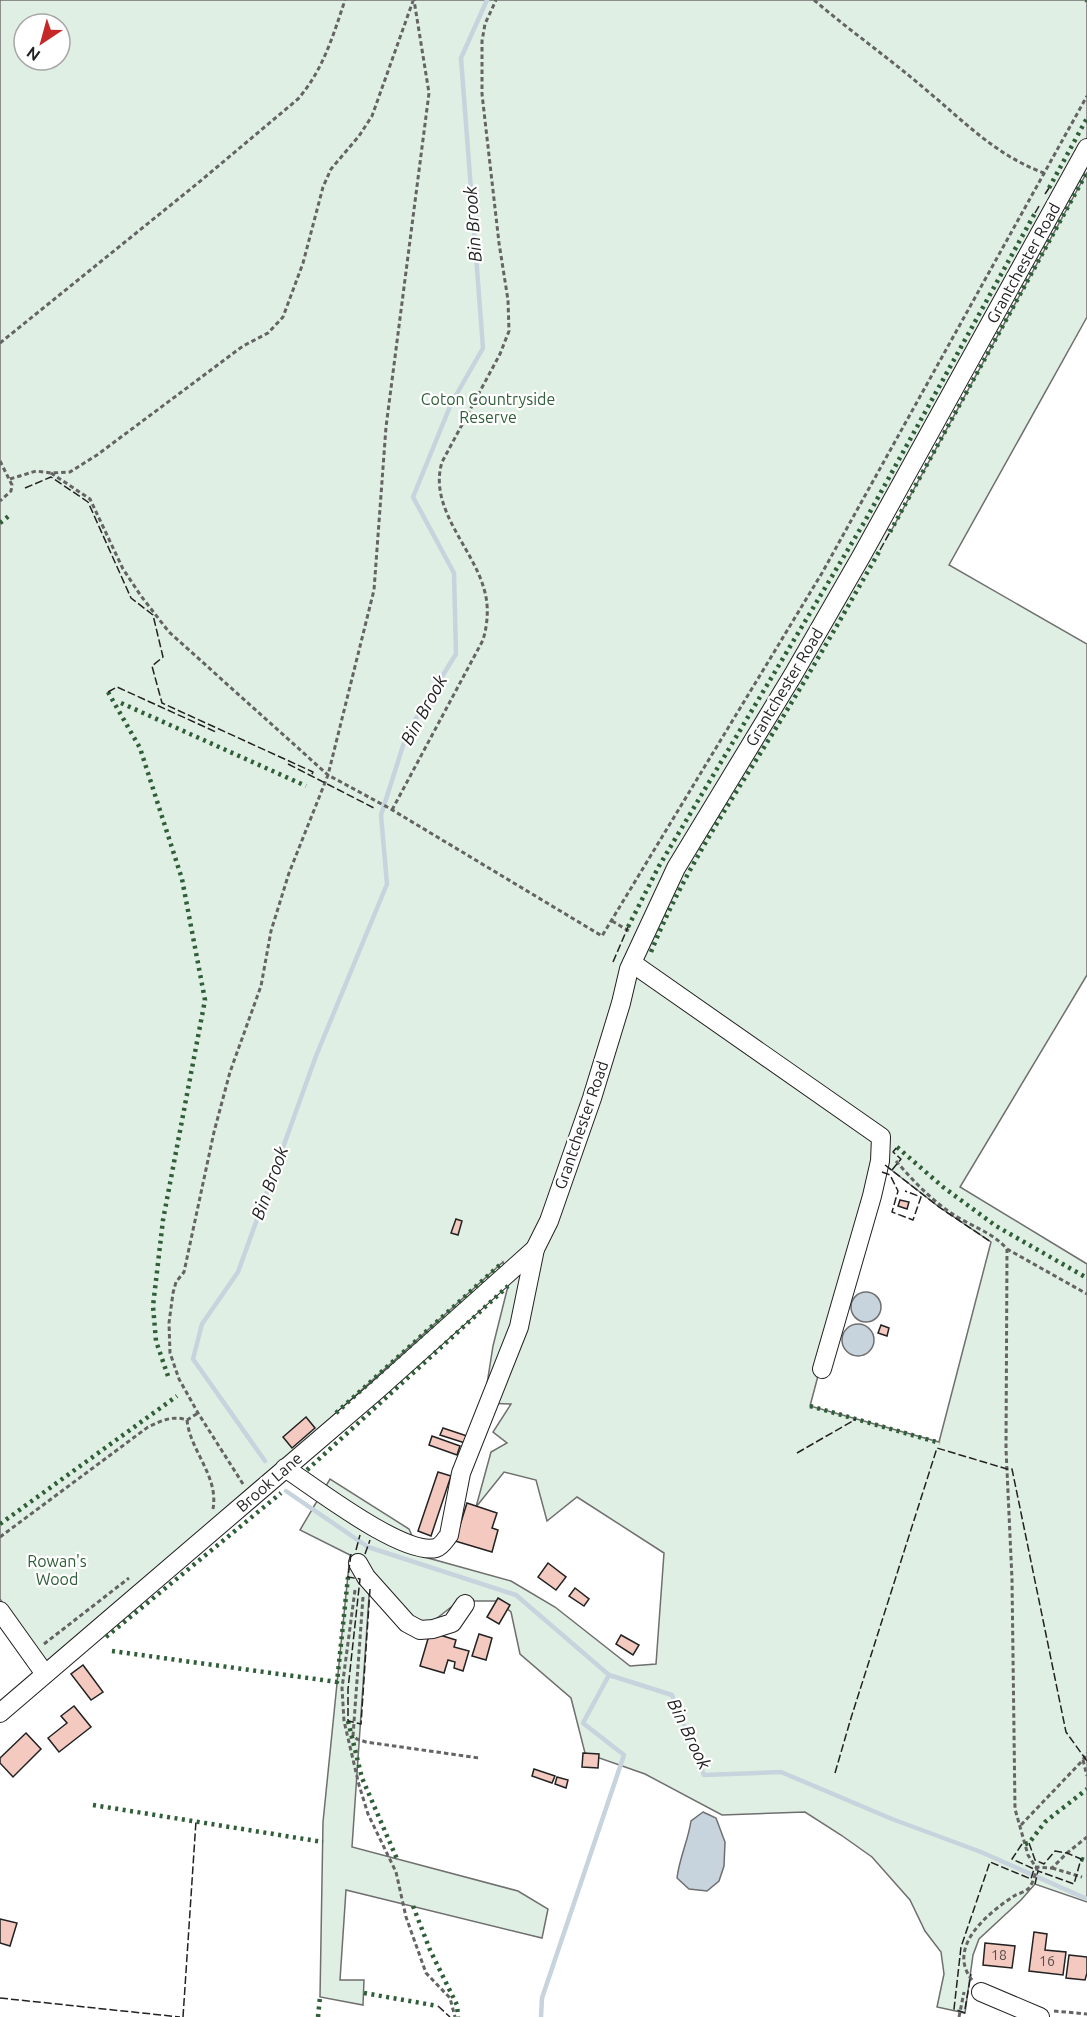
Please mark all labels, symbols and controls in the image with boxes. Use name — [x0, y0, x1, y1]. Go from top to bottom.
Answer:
north arrow — [12, 12, 72, 72]
text: N — [23, 43, 43, 65]
water label: Bin Brook — [459, 184, 485, 263]
street label: Grantchester Road — [983, 200, 1063, 326]
park label: Coton Countryside Reserve — [421, 390, 555, 426]
street label: Grantchester Road — [742, 625, 826, 749]
water label: Bin Brook — [396, 671, 451, 748]
street label: Grantchester Road — [551, 1059, 611, 1191]
water label: Bin Brook — [247, 1143, 292, 1222]
street label: Brook Lane — [233, 1449, 305, 1515]
park label: Rowan's Wood — [27, 1552, 87, 1588]
water label: Bin Brook — [664, 1695, 716, 1773]
house number: 18 — [991, 1947, 1007, 1963]
house number: 16 — [1039, 1953, 1055, 1969]

